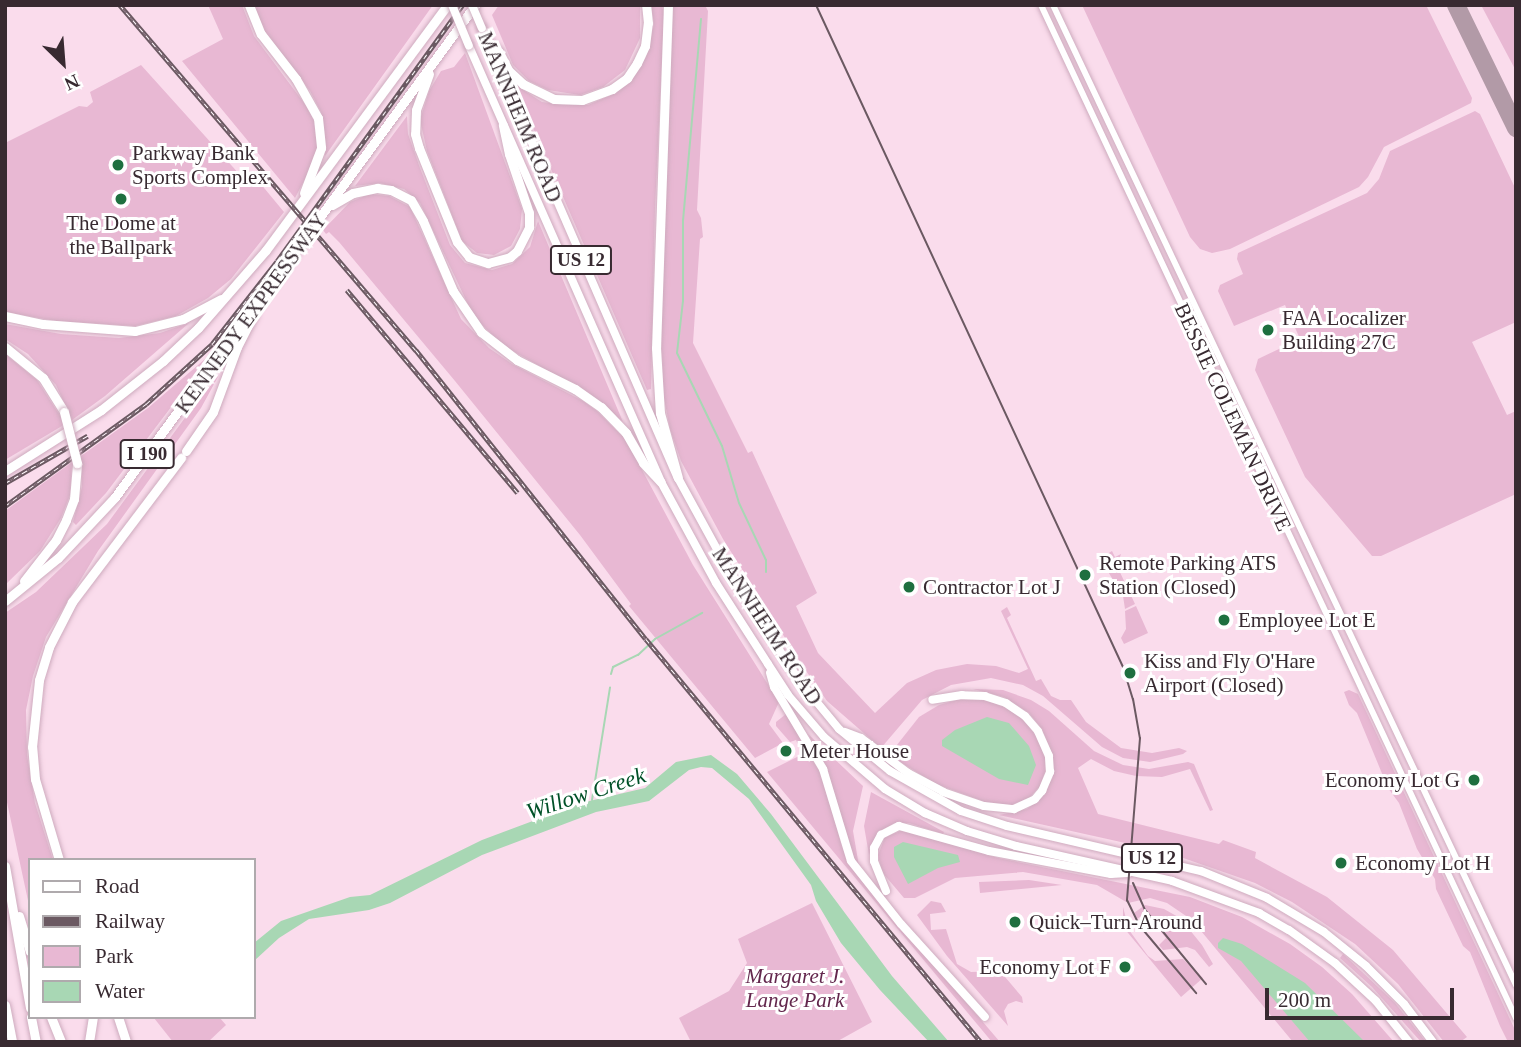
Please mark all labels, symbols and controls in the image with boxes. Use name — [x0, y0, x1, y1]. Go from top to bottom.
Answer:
north arrow — [28, 28, 98, 98]
street label: MANNHEIM ROAD — [473, 28, 567, 206]
text: N — [61, 70, 83, 95]
place label: Parkway Bank Sports Complex — [132, 140, 268, 190]
marker: Parkway Bank Sports Complex — [110, 157, 126, 173]
marker: The Dome at the Ballpark — [113, 191, 129, 207]
street label: KENNEDY EXPRESSWAY — [170, 208, 332, 418]
place label: The Dome at the Ballpark — [66, 210, 176, 260]
road number: US 12 — [550, 244, 612, 276]
street label: BESSIE COLEMAN DRIVE — [1169, 299, 1297, 535]
place label: FAA Localizer Building 27C — [1282, 305, 1407, 355]
marker: FAA Localizer Building 27C — [1260, 322, 1276, 338]
road number: I 190 — [119, 438, 175, 470]
street label: MANNHEIM ROAD — [707, 543, 827, 709]
place label: Remote Parking ATS Station (Closed) — [1099, 550, 1277, 600]
marker: Remote Parking ATS Station (Closed) — [1077, 567, 1093, 583]
place label: Contractor Lot J — [923, 574, 1061, 600]
marker: Contractor Lot J — [901, 579, 917, 595]
place label: Employee Lot E — [1238, 607, 1376, 633]
marker: Employee Lot E — [1216, 612, 1232, 628]
place label: Kiss and Fly O'Hare Airport (Closed) — [1144, 648, 1315, 698]
marker: Kiss and Fly O'Hare Airport (Closed) — [1122, 665, 1138, 681]
place label: Meter House — [800, 738, 909, 764]
marker: Meter House — [778, 743, 794, 759]
water label: Willow Creek — [523, 762, 649, 826]
place label: Economy Lot G — [1325, 767, 1460, 793]
marker: Economy Lot G — [1466, 772, 1482, 788]
road number: US 12 — [1120, 842, 1184, 874]
place label: Economy Lot H — [1355, 850, 1490, 876]
marker: Economy Lot H — [1333, 855, 1349, 871]
legend — [28, 858, 256, 1019]
text: Road — [95, 874, 139, 898]
text: Railway — [95, 909, 165, 933]
place label: Quick–Turn-Around — [1029, 909, 1202, 935]
marker: Quick–Turn-Around — [1007, 914, 1023, 930]
text: Park — [95, 944, 134, 968]
place label: Economy Lot F — [979, 954, 1111, 980]
marker: Economy Lot F — [1117, 959, 1133, 975]
park label: Margaret J. Lange Park — [746, 963, 844, 1013]
scale bar — [1269, 974, 1458, 1018]
text: Water — [95, 979, 145, 1003]
text: 200 m — [1278, 988, 1331, 1012]

